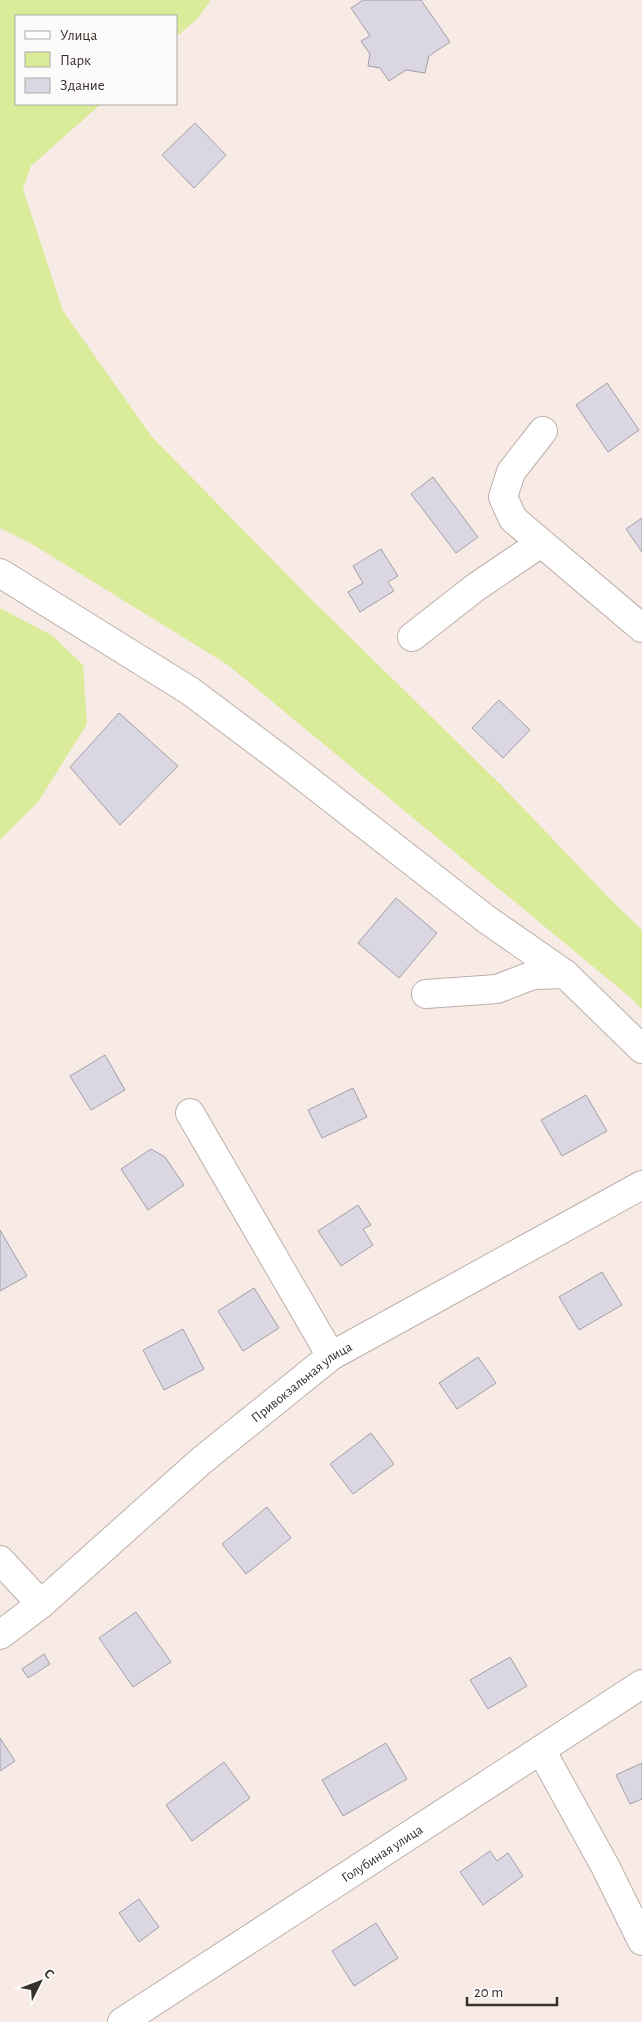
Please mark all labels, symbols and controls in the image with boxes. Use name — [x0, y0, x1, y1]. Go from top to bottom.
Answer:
legend — [15, 15, 178, 105]
text: Улица — [60, 28, 97, 43]
text: Парк — [60, 53, 91, 68]
text: Здание — [60, 78, 105, 93]
street label: Привокзальная улица — [249, 1340, 355, 1426]
street label: Голубиная улица — [339, 1822, 426, 1885]
north arrow — [15, 1957, 65, 2007]
text: С — [41, 1966, 57, 1982]
scale bar — [467, 1974, 557, 2006]
text: 20 m — [474, 1985, 503, 2000]

